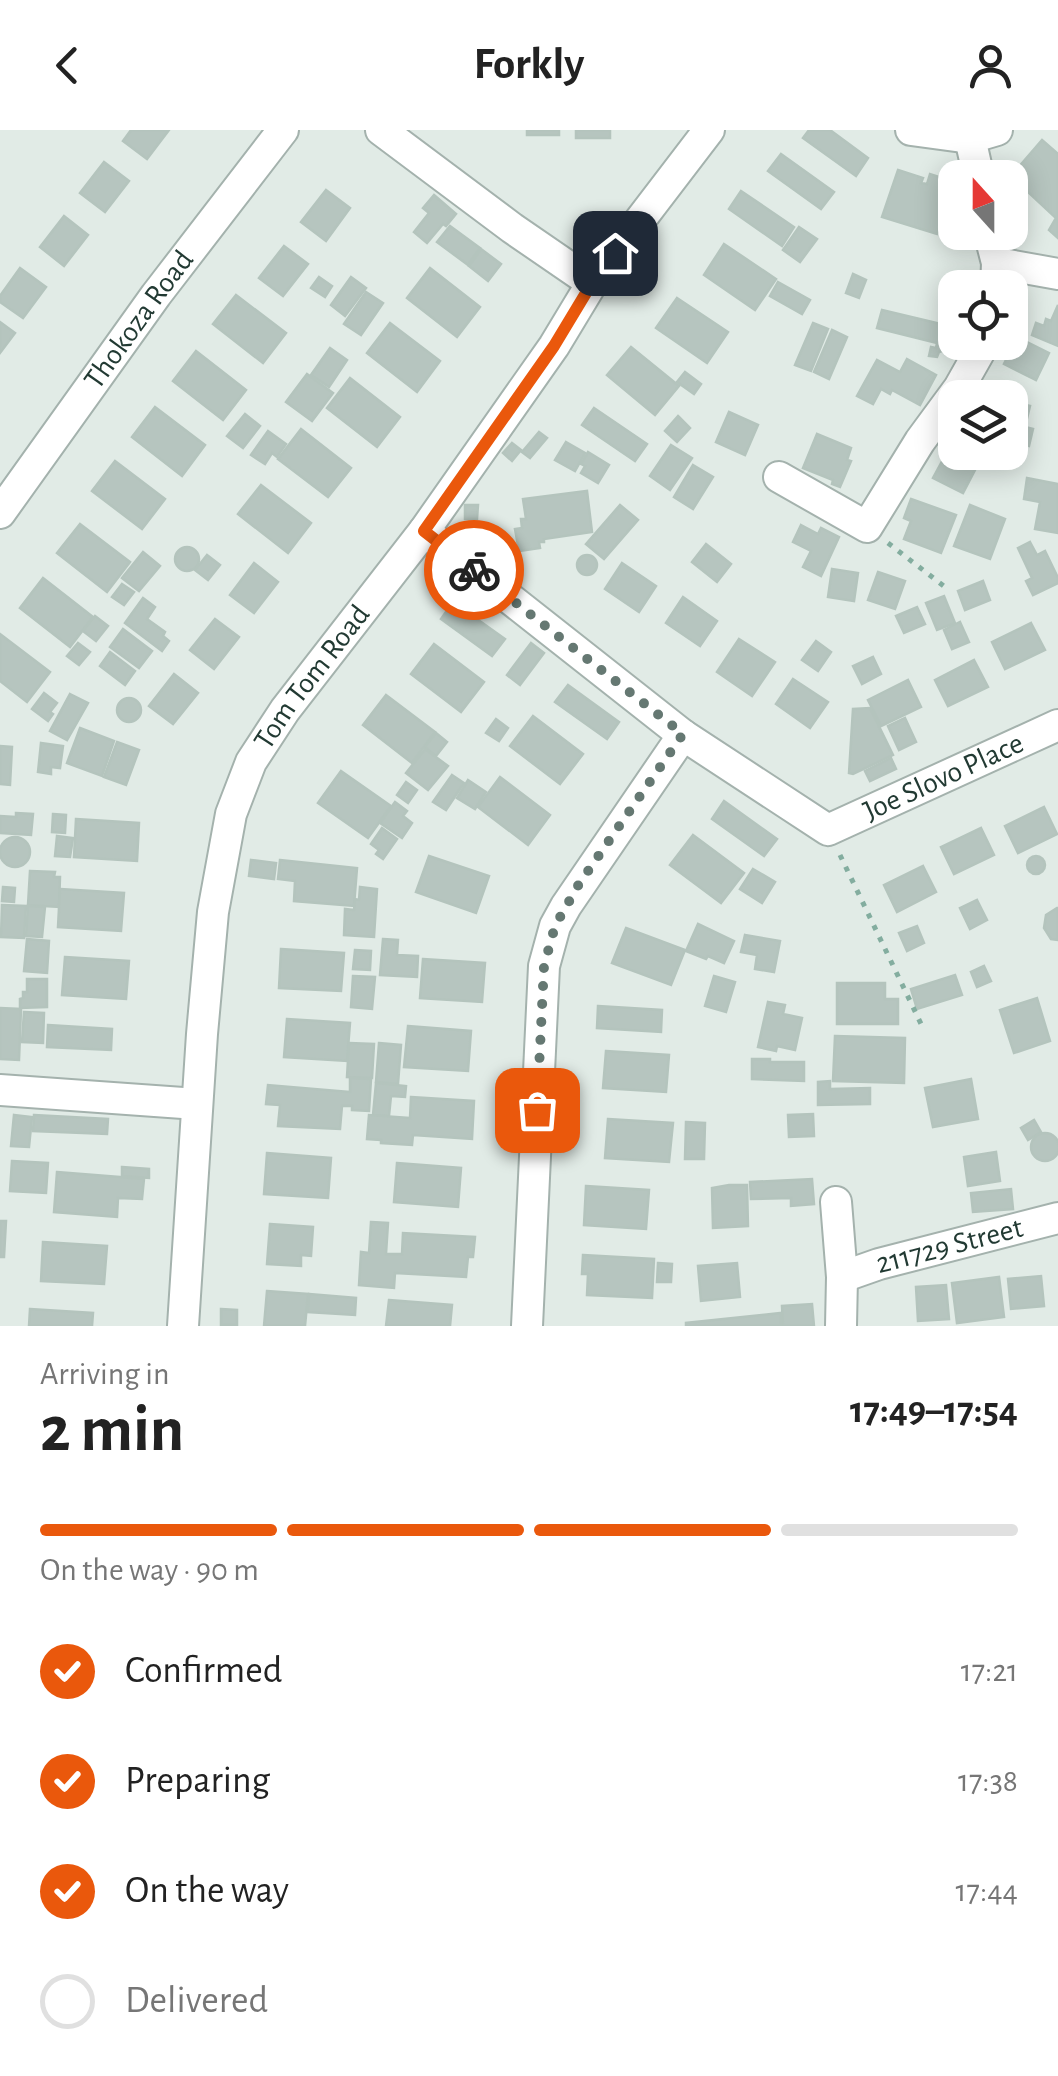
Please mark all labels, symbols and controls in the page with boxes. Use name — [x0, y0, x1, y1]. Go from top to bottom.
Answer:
icon: back — [40, 38, 95, 93]
icon: person — [963, 38, 1018, 93]
text: Forkly — [474, 42, 584, 87]
north arrow — [938, 160, 1028, 250]
map controls — [938, 160, 1028, 470]
pin — [573, 211, 658, 296]
icon: home — [588, 226, 643, 281]
street label: Thokoza Road — [79, 245, 199, 395]
button: locate — [938, 270, 1028, 360]
button: layers — [938, 380, 1028, 470]
courier — [424, 520, 524, 620]
icon: bike — [447, 543, 502, 598]
street label: Tom Tom Road — [249, 599, 376, 755]
street label: Joe Slovo Place — [859, 728, 1028, 827]
pin — [495, 1068, 580, 1153]
icon: bag — [510, 1083, 565, 1138]
street label: 211729 Street — [873, 1213, 1026, 1279]
text: Arriving in — [40, 1358, 169, 1390]
text: 17:49–17:54 — [850, 1392, 1018, 1430]
text: 2 min — [40, 1398, 184, 1463]
text: On the way · 90 m — [40, 1554, 259, 1586]
icon: check — [40, 1644, 95, 1699]
text: Confirmed — [125, 1652, 282, 1690]
text: 17:21 — [961, 1655, 1018, 1687]
icon: check — [40, 1754, 95, 1809]
text: Preparing — [125, 1762, 270, 1800]
text: 17:38 — [958, 1765, 1018, 1797]
icon: check — [40, 1864, 95, 1919]
text: On the way — [125, 1872, 289, 1910]
text: 17:44 — [956, 1875, 1018, 1907]
text: Delivered — [125, 1982, 268, 2020]

